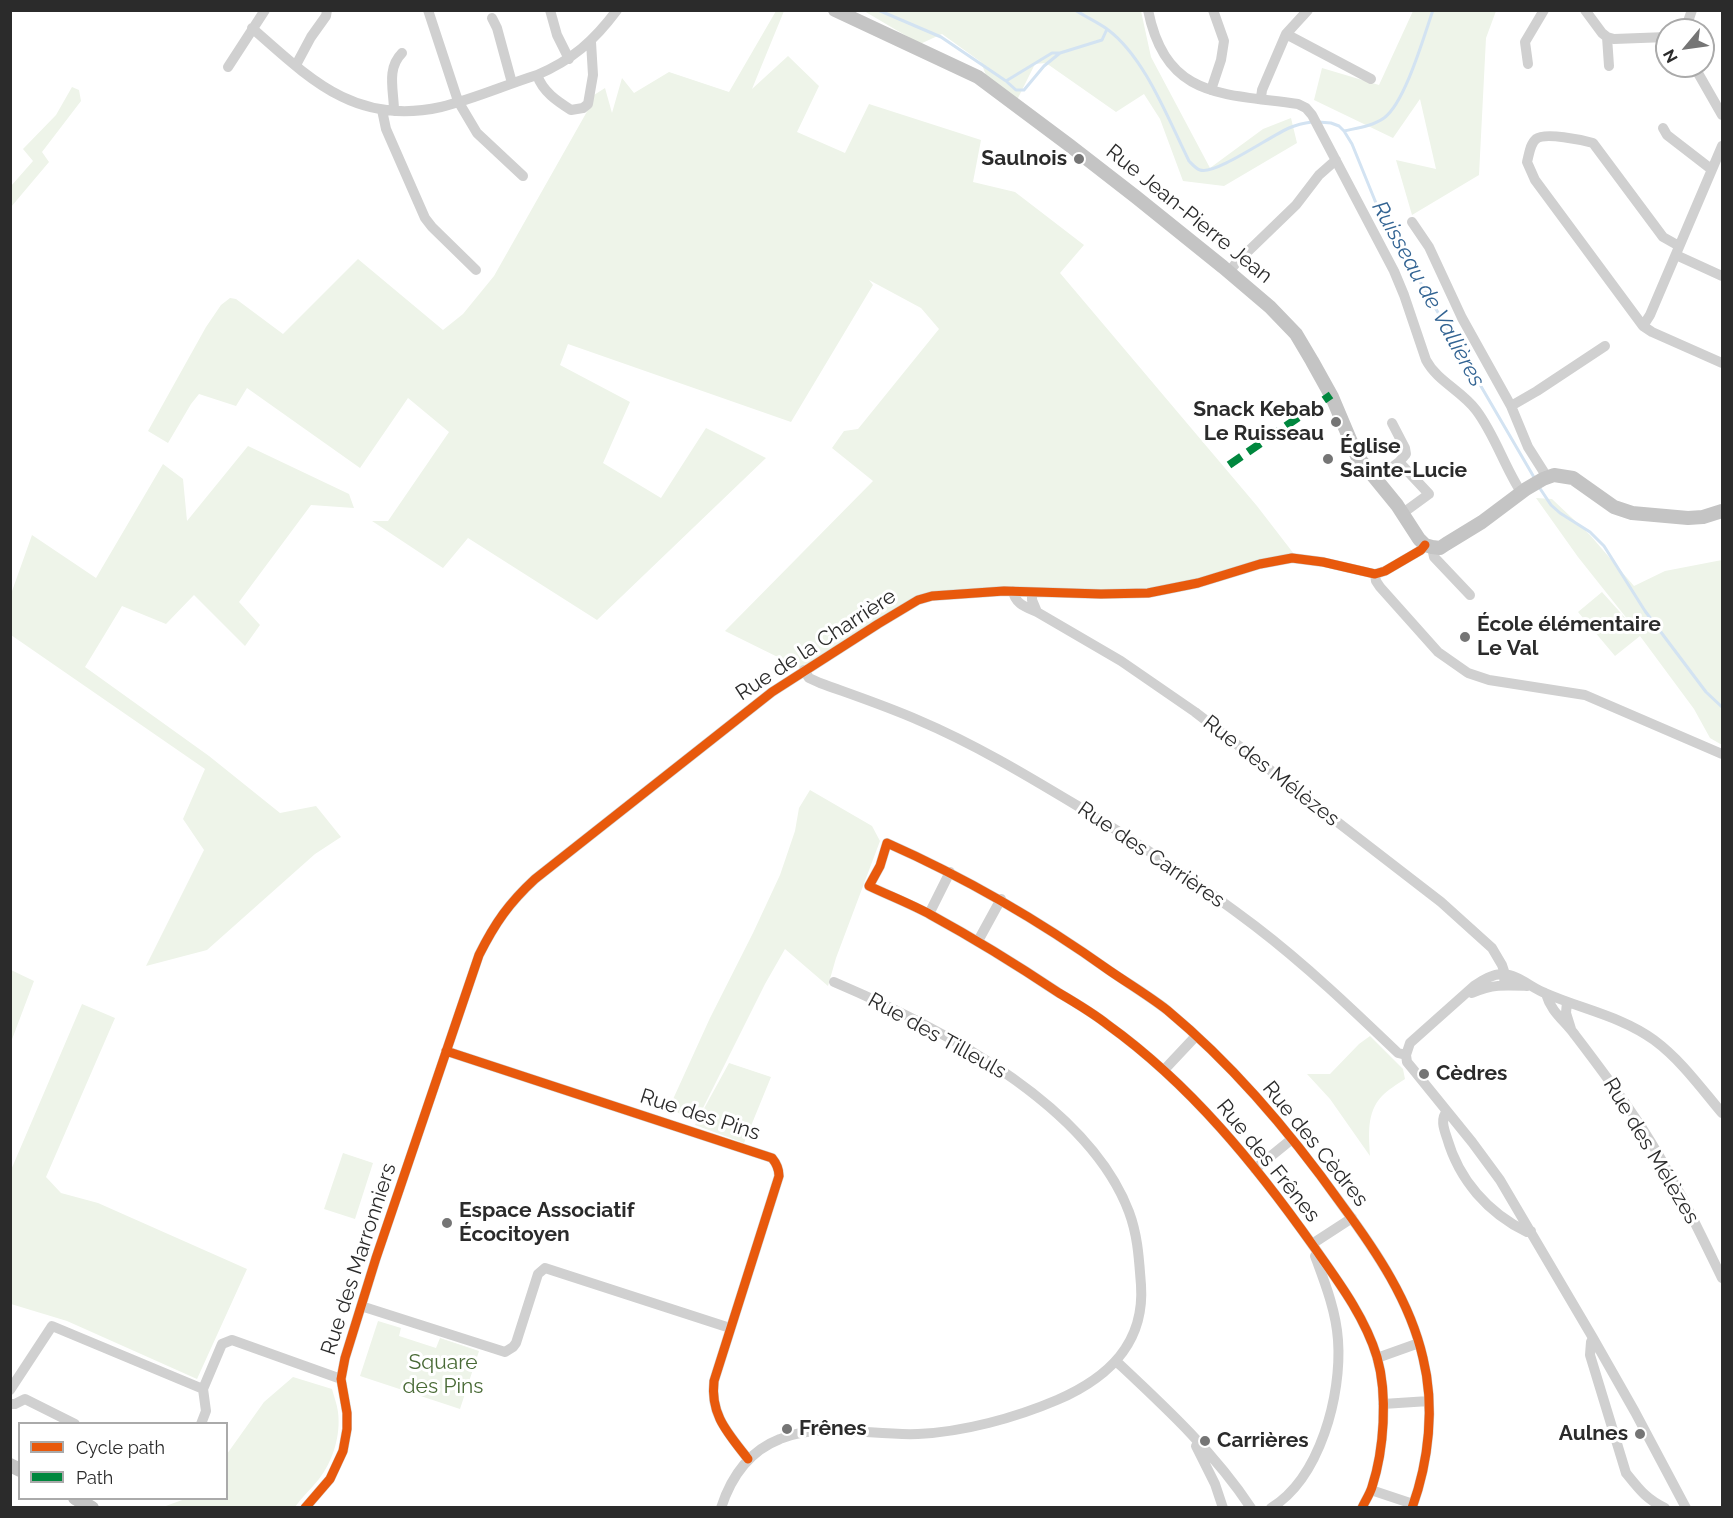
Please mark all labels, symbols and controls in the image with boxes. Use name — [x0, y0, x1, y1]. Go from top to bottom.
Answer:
north arrow — [1655, 18, 1715, 78]
text: N — [1659, 46, 1682, 66]
street label: Rue Jean-Pierre Jean — [1101, 139, 1277, 289]
place label: Saulnois — [981, 146, 1067, 172]
marker: Saulnois — [1072, 152, 1086, 166]
water label: Ruisseau de Vallières — [1366, 197, 1490, 391]
place label: Snack Kebab Le Ruisseau — [1193, 397, 1324, 447]
marker: Snack Kebab Le Ruisseau — [1329, 415, 1343, 429]
place label: Église Sainte-Lucie — [1340, 434, 1467, 484]
marker: Église Sainte-Lucie — [1321, 452, 1335, 466]
street label: Rue de la Charrière — [731, 584, 901, 706]
place label: École élémentaire Le Val — [1477, 612, 1661, 662]
marker: École élémentaire Le Val — [1458, 630, 1472, 644]
street label: Rue des Mélèzes — [1198, 710, 1344, 832]
street label: Rue des Carrières — [1073, 797, 1229, 913]
street label: Rue des Tilleuls — [864, 988, 1010, 1084]
place label: Cèdres — [1436, 1061, 1507, 1087]
marker: Cèdres — [1417, 1067, 1431, 1081]
street label: Rue des Mélèzes — [1598, 1074, 1704, 1228]
street label: Rue des Cèdres — [1257, 1076, 1373, 1212]
street label: Rue des Pins — [637, 1084, 763, 1146]
street label: Rue des Frênes — [1211, 1095, 1325, 1227]
street label: Rue des Marronniers — [316, 1160, 402, 1358]
place label: Espace Associatif Écocitoyen — [459, 1198, 634, 1248]
marker: Espace Associatif Écocitoyen — [440, 1216, 454, 1230]
park label: Square des Pins — [403, 1350, 483, 1400]
place label: Frênes — [799, 1416, 867, 1442]
place label: Aulnes — [1559, 1421, 1628, 1447]
legend — [18, 1422, 228, 1500]
marker: Frênes — [780, 1422, 794, 1436]
marker: Aulnes — [1633, 1427, 1647, 1441]
place label: Carrières — [1217, 1428, 1309, 1454]
marker: Carrières — [1198, 1434, 1212, 1448]
text: Cycle path — [76, 1437, 165, 1458]
text: Path — [76, 1467, 113, 1488]

